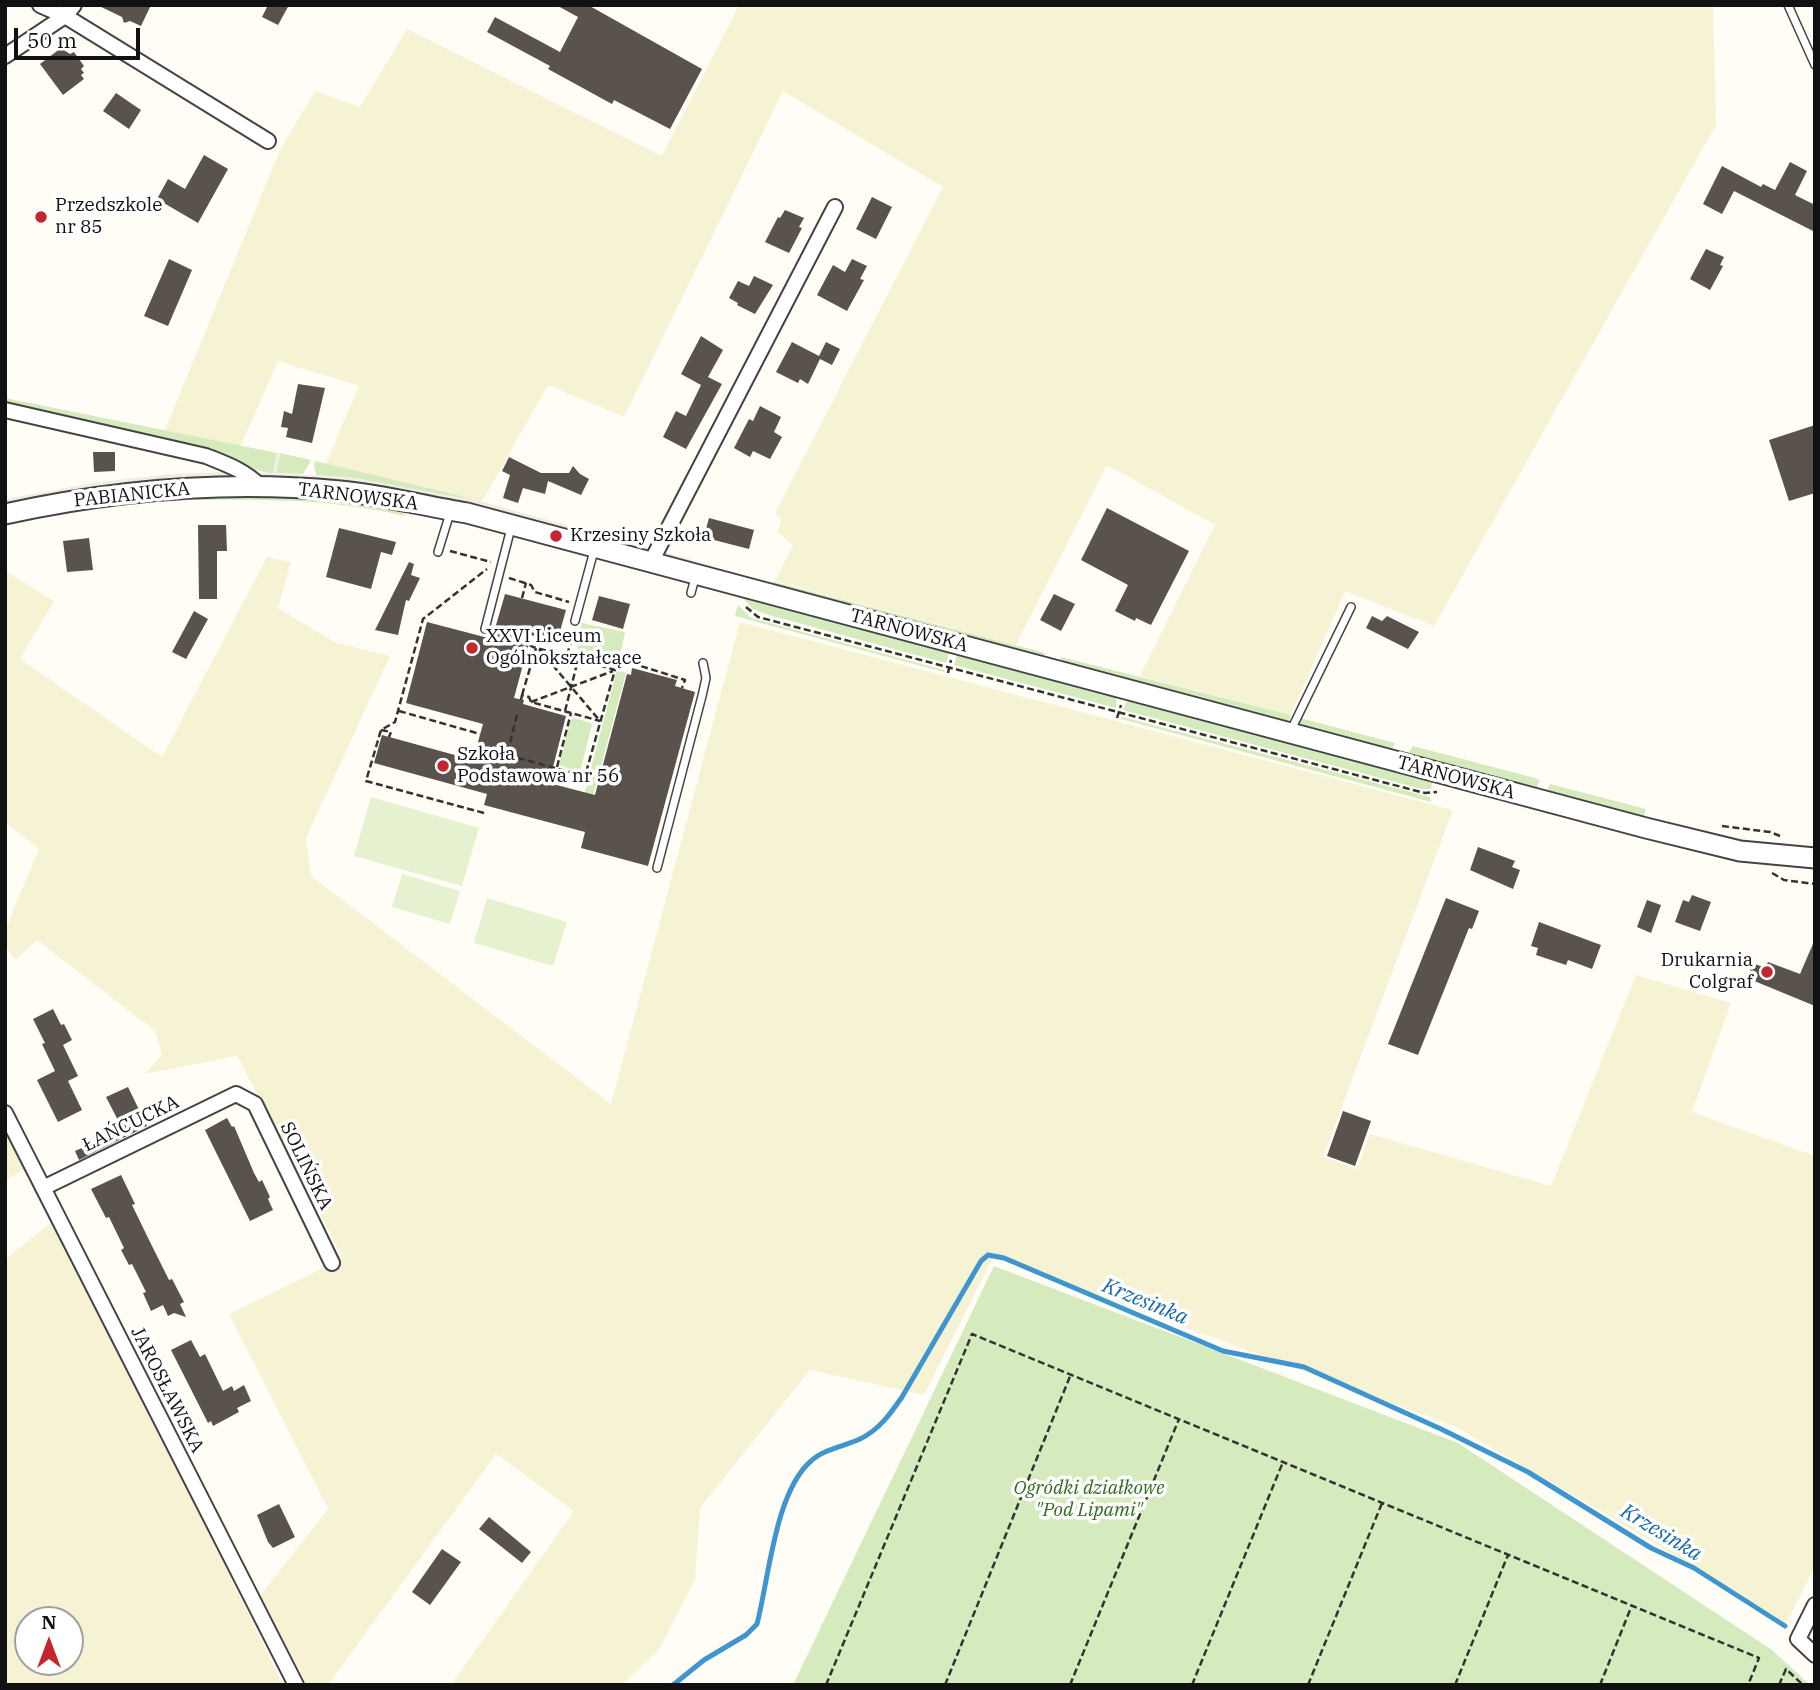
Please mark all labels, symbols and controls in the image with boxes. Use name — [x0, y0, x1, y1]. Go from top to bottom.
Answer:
scale bar — [18, 14, 144, 58]
text: 50 m — [27, 26, 77, 54]
place label: Przedszkole nr 85 — [55, 195, 162, 239]
marker: Przedszkole nr 85 — [33, 209, 49, 225]
street label: PABIANICKA — [73, 478, 191, 512]
street label: TARNOWSKA — [296, 478, 420, 516]
place label: Krzesiny Szkoła — [570, 525, 711, 547]
marker: Krzesiny Szkoła — [548, 528, 564, 544]
street label: TARNOWSKA — [848, 604, 970, 658]
place label: XXVI Liceum Ogólnokształcące — [486, 626, 642, 670]
marker: XXVI Liceum Ogólnokształcące — [464, 640, 480, 656]
place label: Szkoła Podstawowa nr 56 — [457, 744, 619, 788]
street label: TARNOWSKA — [1395, 751, 1517, 805]
marker: Szkoła Podstawowa nr 56 — [435, 758, 451, 774]
place label: Drukarnia Colgraf — [1661, 950, 1753, 994]
marker: Drukarnia Colgraf — [1759, 964, 1775, 980]
street label: ŁAŃCUCKA — [79, 1091, 183, 1157]
street label: SOLIŃSKA — [275, 1118, 337, 1214]
water label: Krzesinka — [1098, 1273, 1192, 1331]
street label: JAROSŁAWSKA — [125, 1323, 209, 1457]
park label: Ogródki działkowe "Pod Lipami" — [1014, 1478, 1164, 1522]
water label: Krzesinka — [1616, 1499, 1706, 1567]
north arrow — [14, 1606, 84, 1676]
text: N — [41, 1610, 57, 1634]

